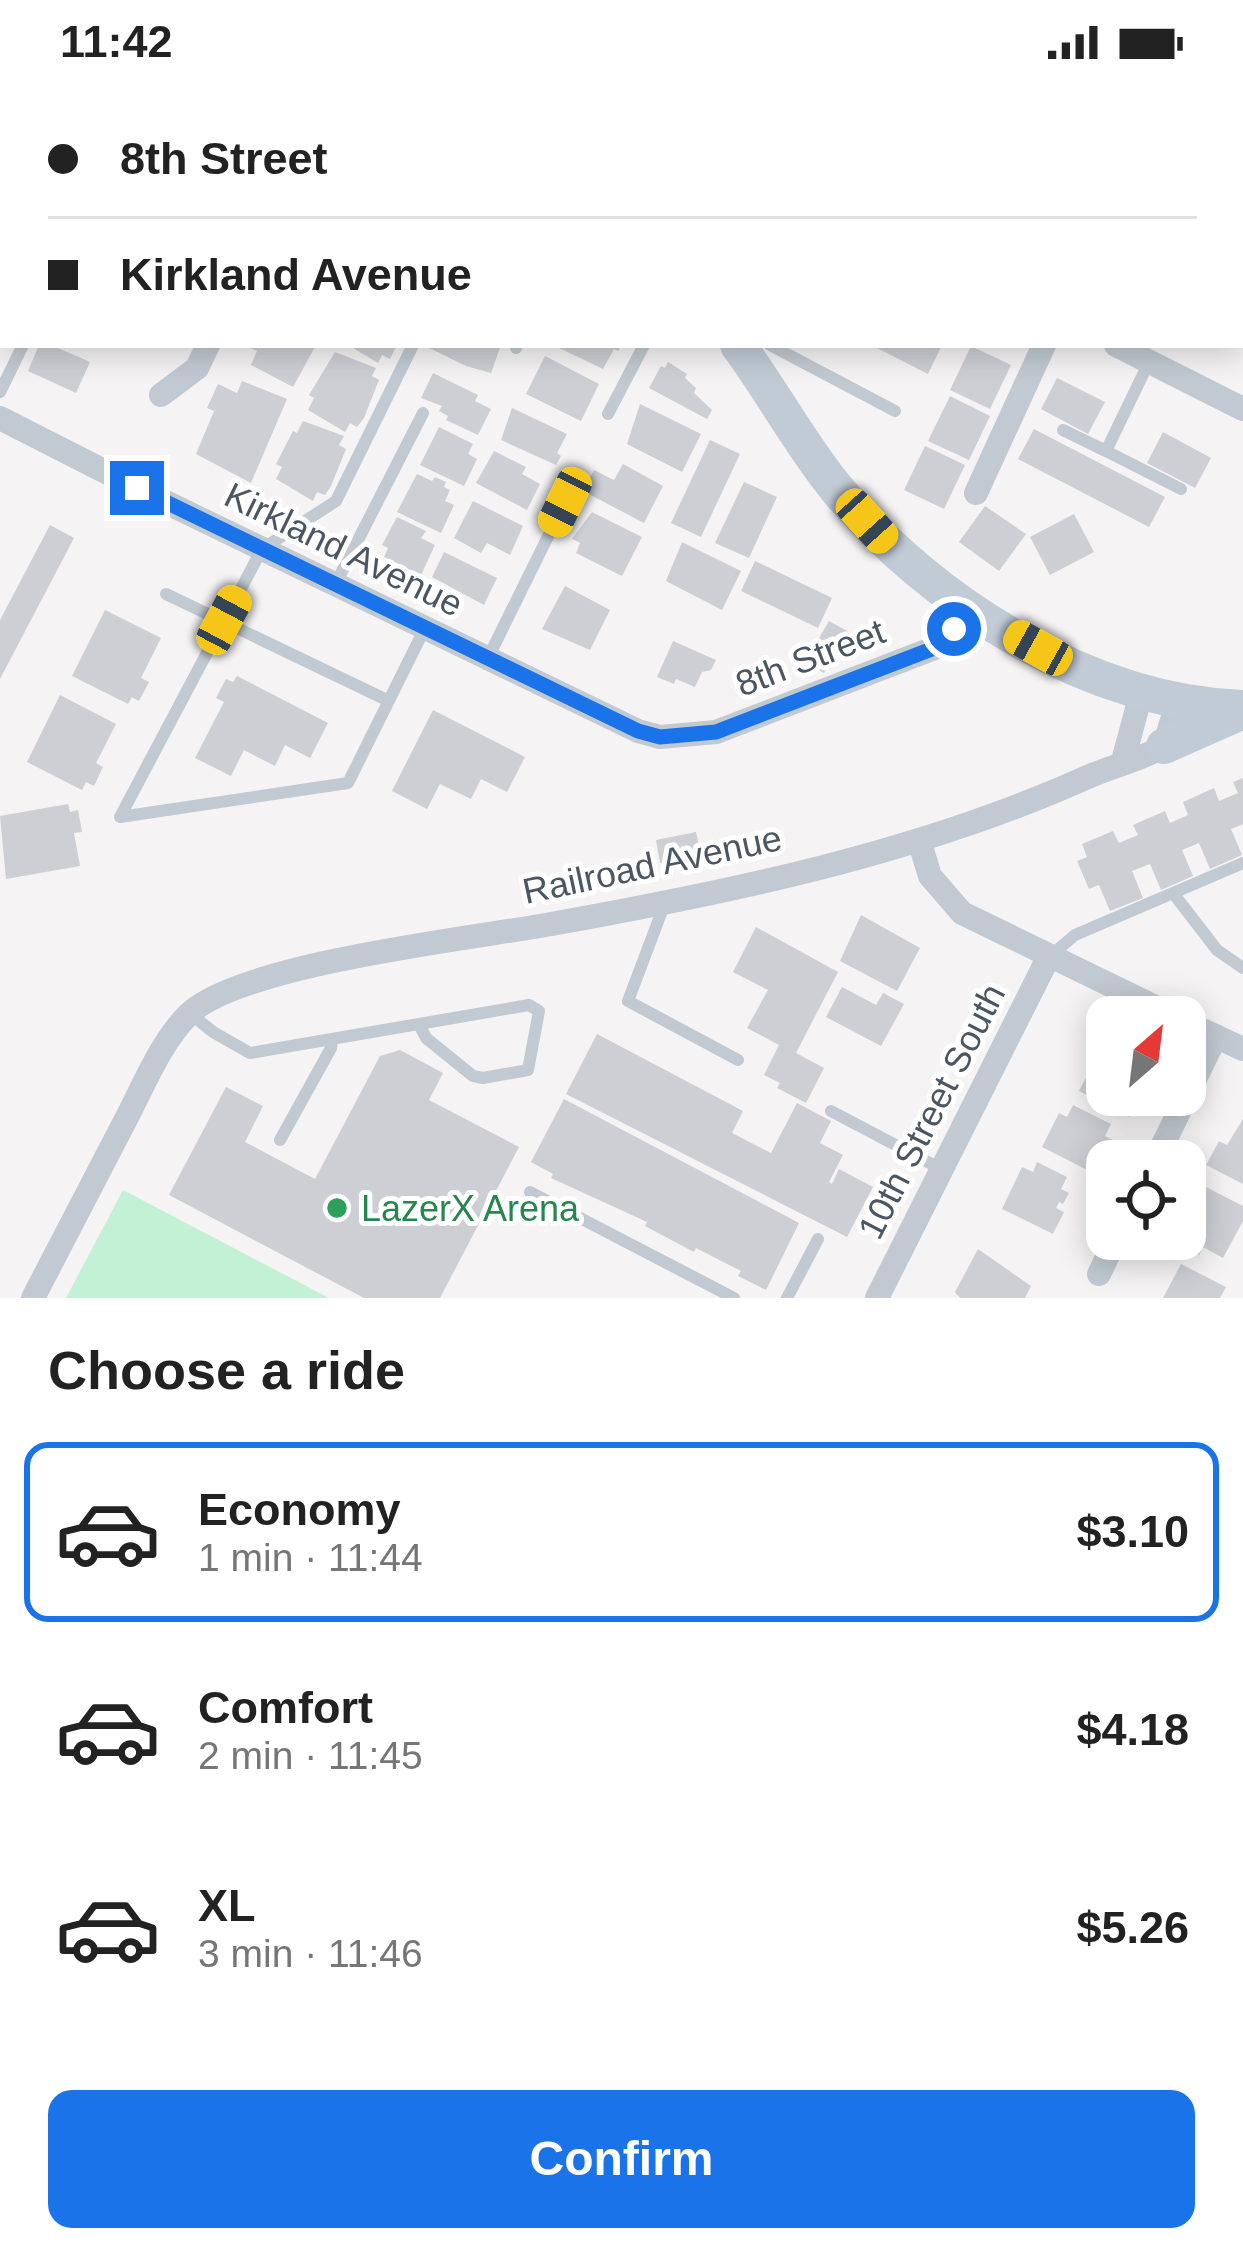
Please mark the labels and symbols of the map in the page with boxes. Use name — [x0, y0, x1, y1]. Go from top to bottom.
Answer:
route end — [110, 461, 164, 515]
car — [533, 462, 597, 542]
street label: Kirkland Avenue — [218, 474, 469, 625]
car — [830, 482, 904, 560]
car — [191, 580, 257, 660]
route start — [927, 602, 981, 656]
street label: 8th Street — [730, 610, 890, 705]
car — [998, 615, 1078, 681]
street label: Railroad Avenue — [519, 817, 785, 912]
street label: 10th Street South — [850, 977, 1013, 1245]
north arrow — [1086, 996, 1206, 1116]
place label: LazerX Arena — [361, 1188, 580, 1229]
marker: LazerX Arena — [324, 1195, 350, 1221]

